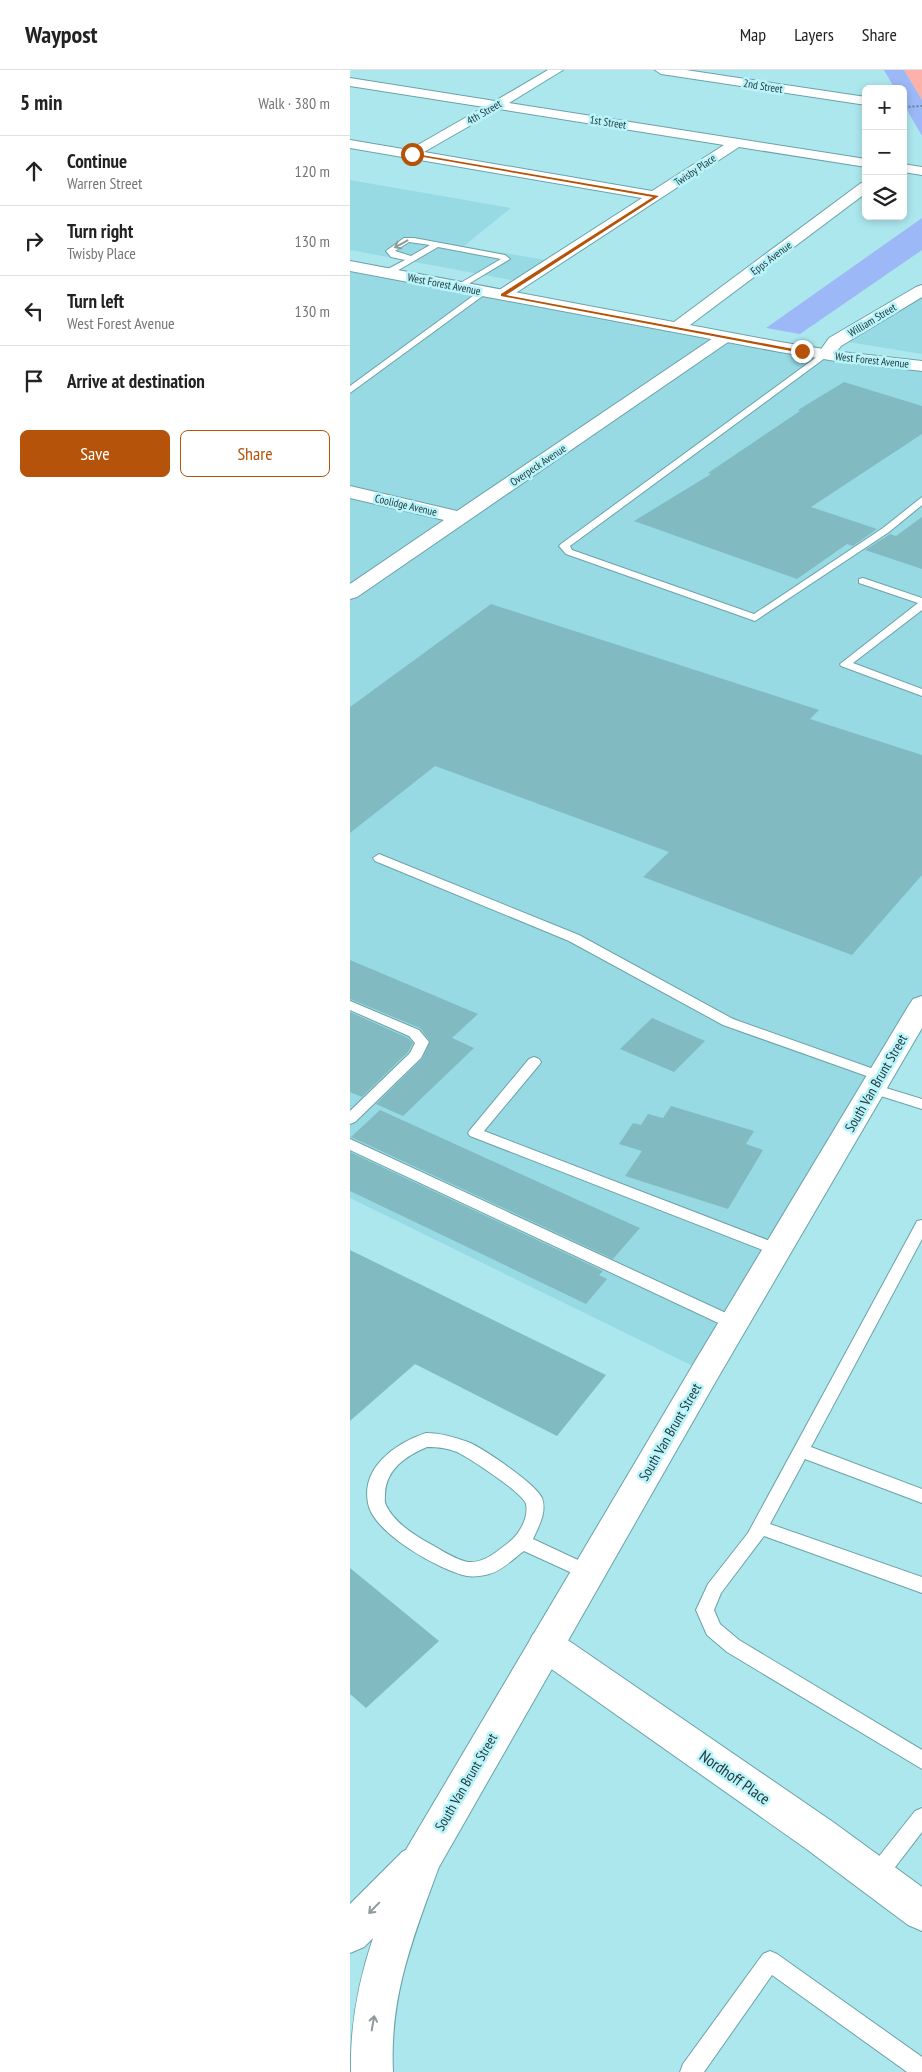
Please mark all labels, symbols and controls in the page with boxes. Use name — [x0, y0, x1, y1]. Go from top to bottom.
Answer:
text: Waypost — [25, 19, 98, 50]
text: Map — [740, 23, 766, 46]
text: Layers — [794, 23, 834, 46]
text: Share — [862, 23, 897, 46]
street label: 2nd Street — [742, 76, 784, 96]
map controls — [862, 85, 907, 220]
button: + — [862, 85, 907, 130]
text: 5 min — [20, 89, 62, 116]
text: Walk · 380 m — [258, 93, 330, 113]
street label: 4th Street — [464, 96, 504, 128]
street label: 1st Street — [589, 112, 627, 132]
button: − — [862, 130, 907, 175]
route start — [401, 143, 424, 166]
text: Continue — [67, 149, 127, 173]
street label: Twisby Place — [671, 151, 719, 189]
icon: ahead — [20, 157, 48, 185]
text: 120 m — [295, 161, 330, 181]
text: Warren Street — [67, 173, 143, 193]
button: layers — [862, 175, 907, 220]
text: Turn right — [67, 219, 133, 243]
icon: right — [20, 227, 48, 255]
text: 130 m — [295, 231, 330, 251]
street label: Epps Avenue — [748, 238, 795, 278]
one-way arrow — [395, 240, 409, 250]
text: Twisby Place — [67, 243, 136, 263]
street label: West Forest Avenue — [406, 270, 482, 298]
text: Turn left — [67, 289, 124, 313]
icon: left — [20, 297, 48, 325]
street label: William Street — [845, 300, 899, 340]
text: 130 m — [295, 301, 330, 321]
text: West Forest Avenue — [67, 313, 175, 333]
route end — [791, 340, 814, 363]
street label: West Forest Avenue — [834, 349, 910, 371]
icon: arrive — [20, 367, 48, 395]
text: Arrive at destination — [67, 369, 205, 393]
button: Save — [20, 430, 170, 477]
button: Share — [180, 430, 330, 477]
street label: Overpeck Avenue — [507, 441, 569, 489]
street label: Coolidge Avenue — [374, 491, 439, 519]
street label: South Van Brunt Street — [841, 1031, 911, 1135]
street label: South Van Brunt Street — [635, 1380, 705, 1484]
street label: South Van Brunt Street — [431, 1730, 501, 1834]
street label: Nordhoff Place — [696, 1745, 774, 1809]
one-way arrow — [368, 1902, 381, 1914]
one-way arrow — [368, 2016, 378, 2032]

